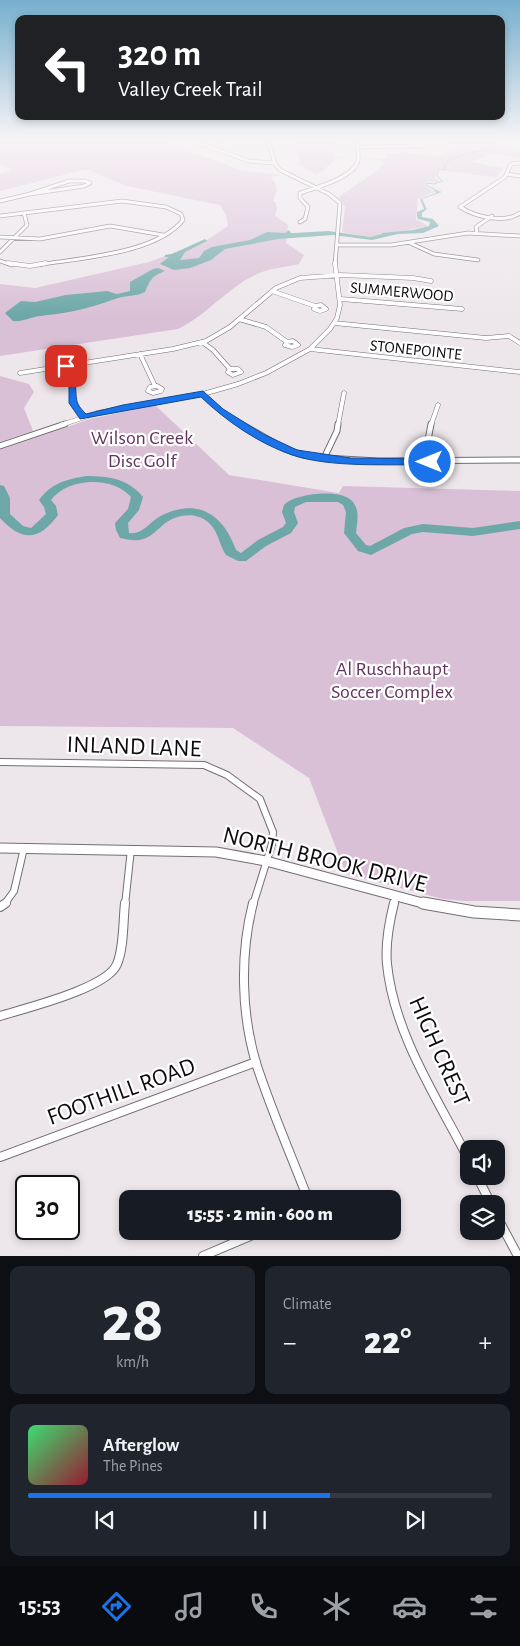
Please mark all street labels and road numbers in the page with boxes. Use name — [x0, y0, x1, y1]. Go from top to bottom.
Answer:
street label: SUMMERWOOD — [350, 280, 454, 304]
street label: STONEPOINTE — [369, 337, 463, 363]
street label: INLAND LANE — [66, 733, 202, 761]
street label: NORTH BROOK DRIVE — [220, 823, 430, 897]
street label: HIGH CREST — [404, 993, 474, 1110]
street label: FOOTHILL ROAD — [44, 1054, 199, 1130]

